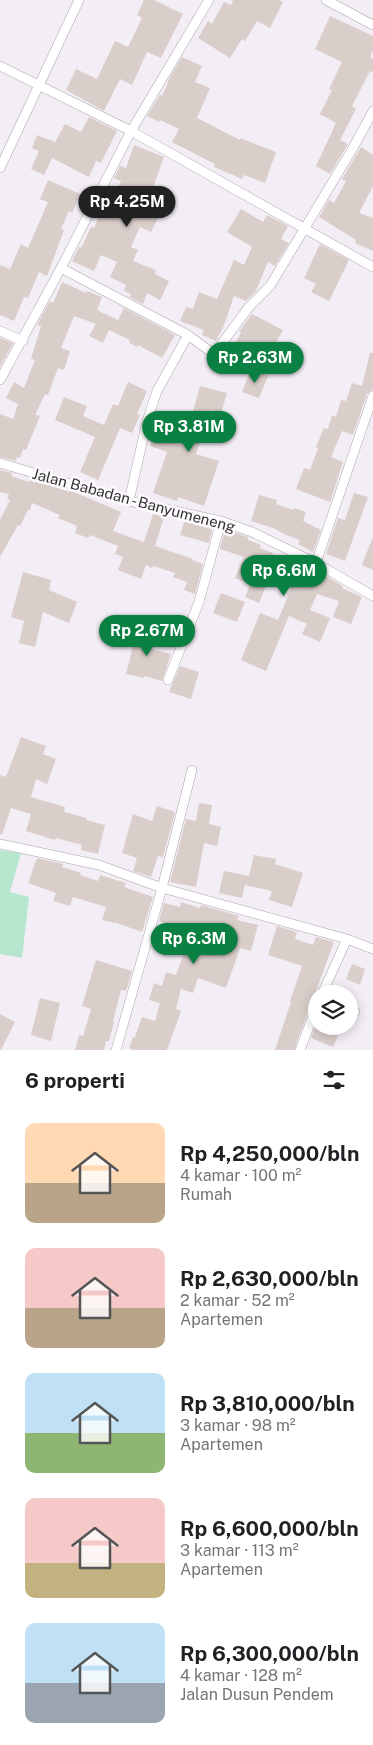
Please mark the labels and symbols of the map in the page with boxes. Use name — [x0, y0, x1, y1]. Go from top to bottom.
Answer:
pin: Rp 4.25M — [75, 186, 179, 228]
pin: Rp 2.63M — [203, 342, 307, 384]
pin: Rp 3.81M — [137, 410, 241, 453]
street label: Jalan Babadan - Banyumeneng — [31, 465, 237, 535]
pin: Rp 6.6M — [238, 554, 330, 597]
pin: Rp 2.67M — [95, 614, 199, 657]
pin: Rp 6.3M — [148, 922, 240, 965]

